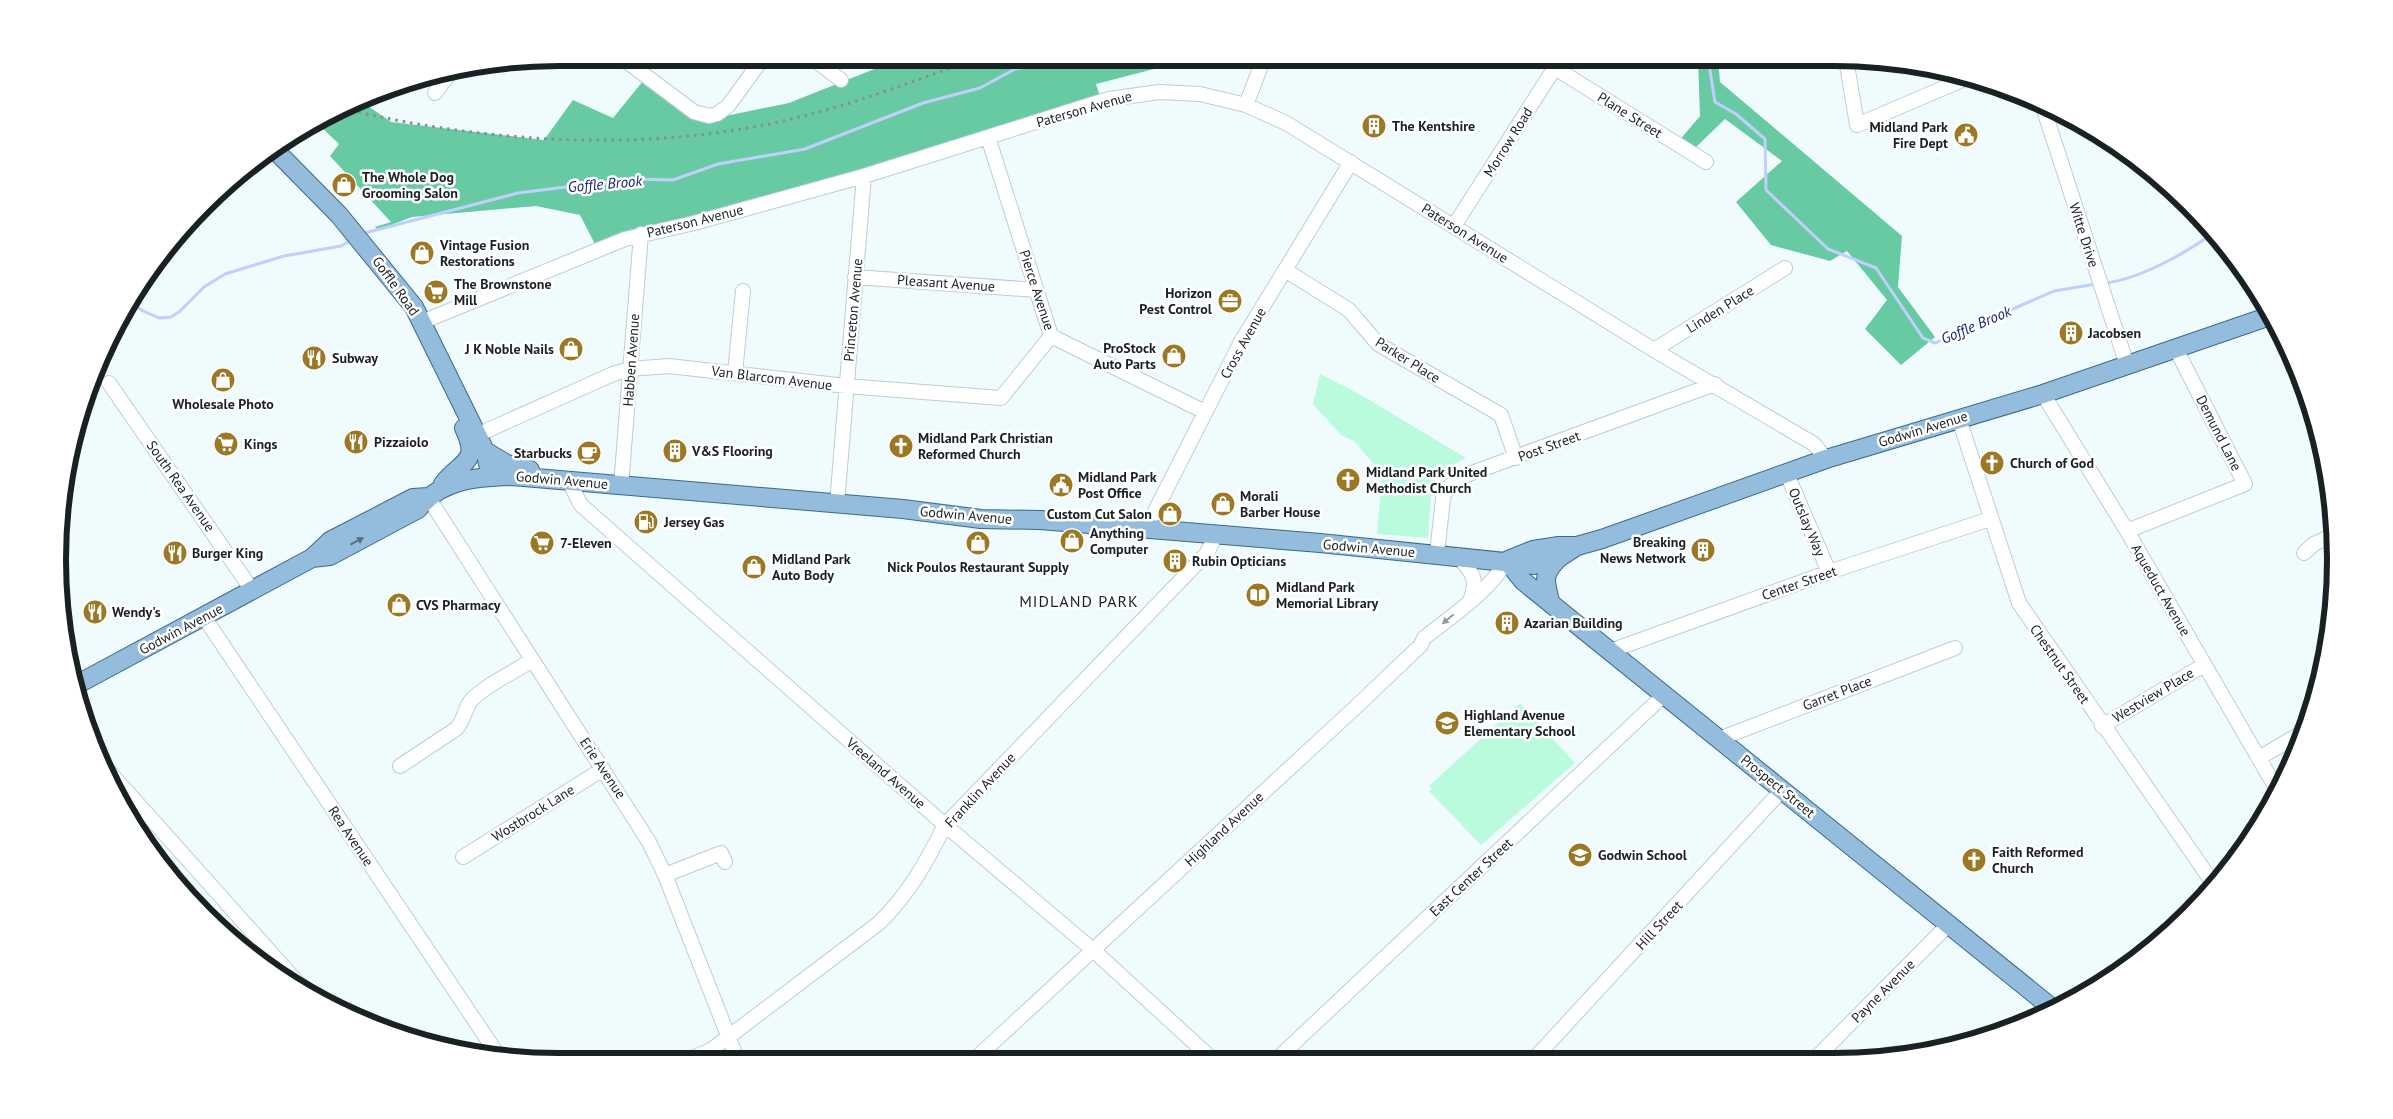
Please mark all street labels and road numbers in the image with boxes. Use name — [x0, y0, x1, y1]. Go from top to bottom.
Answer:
street label: Paterson Avenue — [1034, 87, 1134, 131]
street label: Plane Street — [1594, 88, 1666, 142]
street label: Morrow Road — [1479, 104, 1537, 180]
street label: Paterson Avenue — [1418, 199, 1512, 267]
street label: Paterson Avenue — [645, 200, 745, 242]
street label: Witte Drive — [2065, 200, 2103, 270]
street label: Pierce Avenue — [1016, 247, 1058, 333]
street label: Goffle Road — [368, 253, 424, 319]
street label: Princeton Avenue — [840, 258, 866, 362]
street label: Pleasant Avenue — [896, 271, 996, 295]
street label: Linden Place — [1683, 281, 1757, 337]
street label: Cross Avenue — [1216, 304, 1270, 382]
street label: Habben Avenue — [619, 313, 643, 407]
street label: Parker Place — [1372, 333, 1444, 387]
street label: Van Blarcom Avenue — [710, 362, 833, 394]
street label: Demund Lane — [2192, 392, 2246, 474]
street label: Godwin Avenue — [1876, 407, 1970, 451]
street label: Post Street — [1515, 426, 1583, 466]
street label: South Rea Avenue — [143, 437, 219, 535]
street label: Godwin Avenue — [515, 467, 609, 493]
street label: Outslay Way — [1784, 485, 1830, 559]
street label: Godwin Avenue — [919, 502, 1013, 528]
street label: Godwin Avenue — [1322, 535, 1416, 561]
street label: Aqueduct Avenue — [2127, 541, 2195, 639]
street label: Center Street — [1759, 562, 1839, 604]
street label: Godwin Avenue — [136, 599, 226, 659]
street label: Chestnut Street — [2026, 621, 2094, 707]
street label: Westview Place — [2109, 664, 2197, 726]
street label: Garret Place — [1800, 672, 1874, 714]
street label: Vreeland Avenue — [842, 733, 929, 812]
street label: Erie Avenue — [576, 734, 630, 802]
street label: Franklin Avenue — [941, 749, 1019, 831]
street label: Prospect Street — [1737, 750, 1819, 822]
street label: Wostbrock Lane — [488, 780, 578, 846]
street label: Highland Avenue — [1181, 788, 1267, 870]
street label: Rea Avenue — [324, 802, 378, 870]
street label: East Center Street — [1426, 834, 1516, 920]
street label: Hill Street — [1632, 896, 1686, 953]
street label: Payne Avenue — [1847, 955, 1919, 1027]

